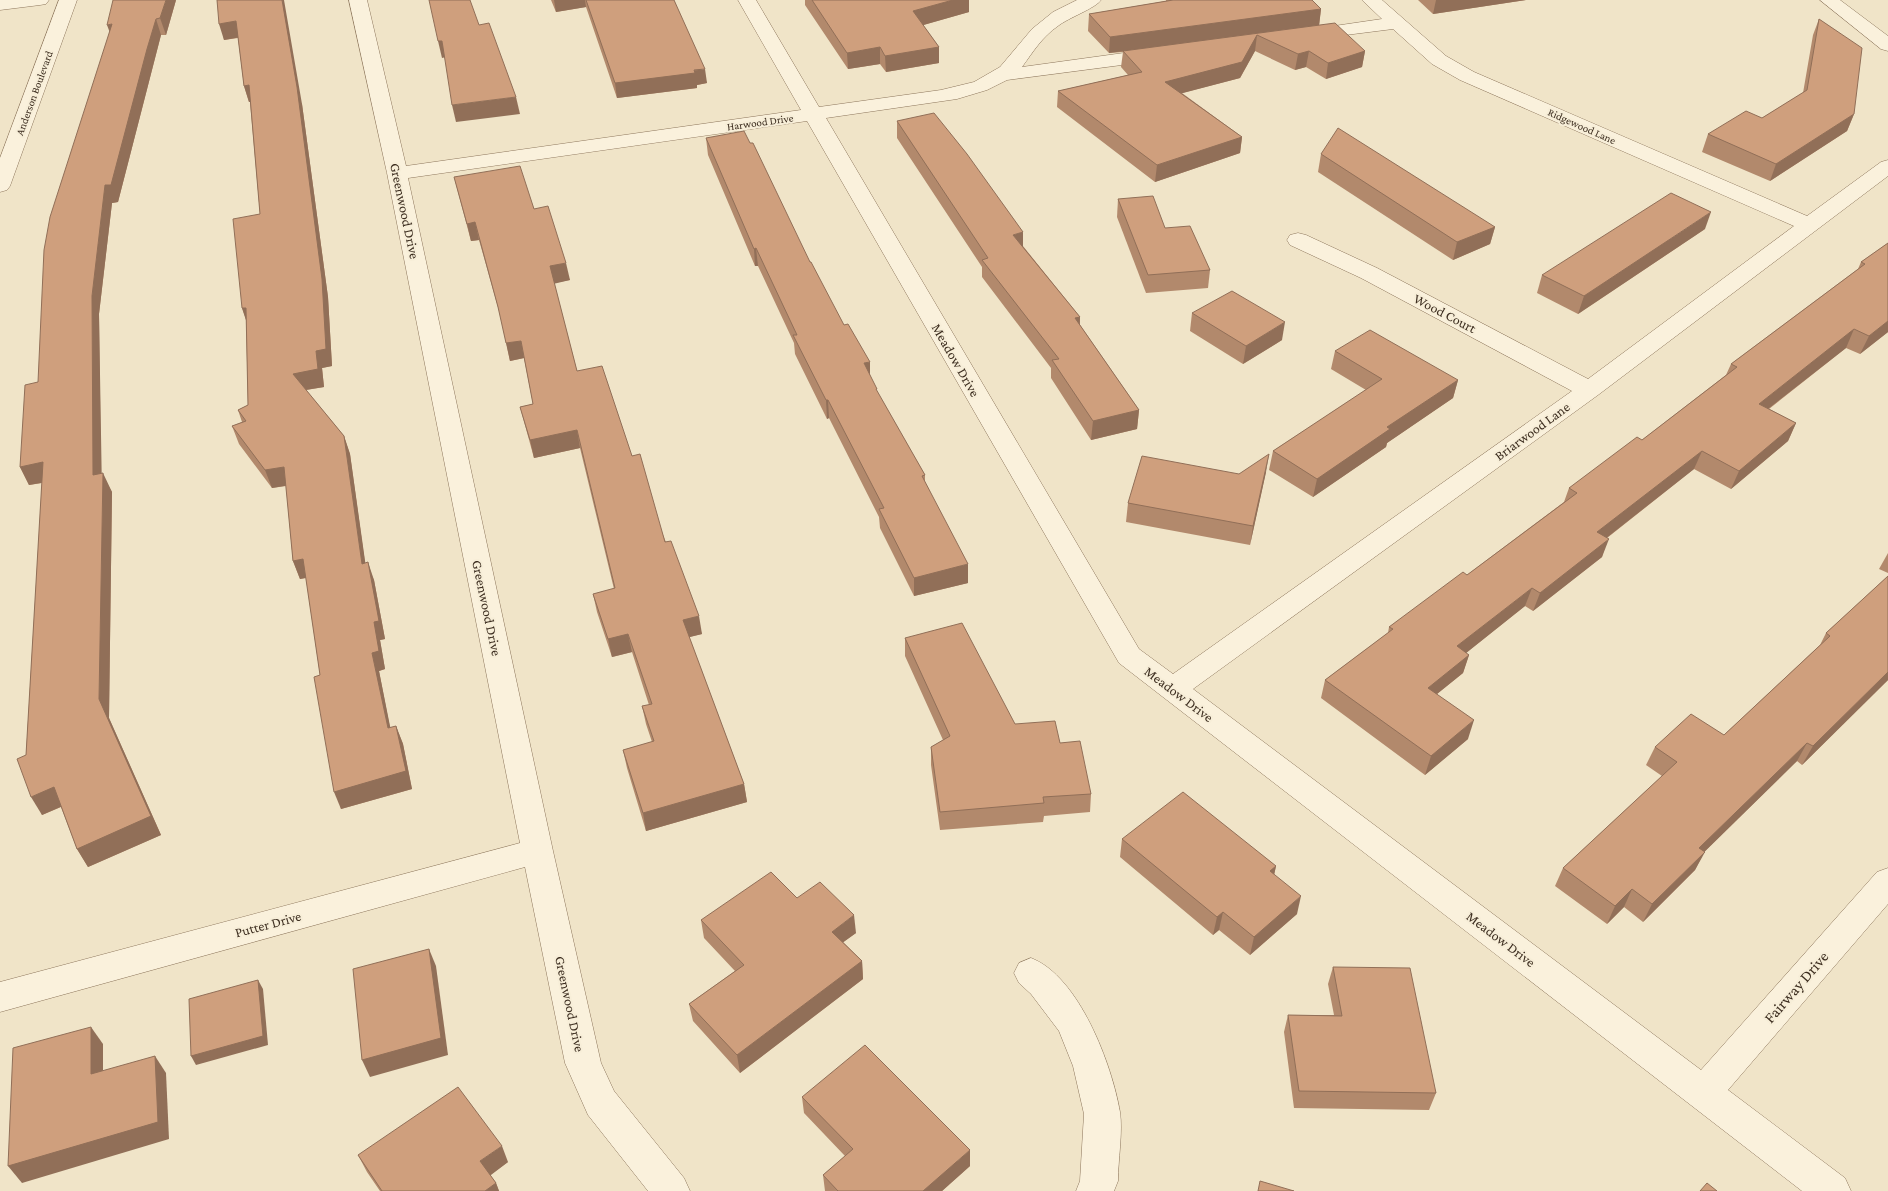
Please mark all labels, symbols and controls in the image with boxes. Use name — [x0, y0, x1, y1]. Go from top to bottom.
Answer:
street label: Anderson Boulevard — [13, 49, 55, 137]
street label: Ridgewood Lane — [1546, 106, 1618, 147]
street label: Harwood Drive — [726, 111, 794, 133]
street label: Greenwood Drive — [387, 161, 423, 261]
street label: Wood Court — [1411, 290, 1479, 336]
street label: Meadow Drive — [929, 321, 983, 399]
street label: Briarwood Lane — [1491, 398, 1573, 464]
street label: Greenwood Drive — [469, 558, 505, 658]
street label: Meadow Drive — [1141, 663, 1217, 725]
street label: Putter Drive — [233, 907, 303, 941]
street label: Meadow Drive — [1463, 908, 1539, 970]
street label: Fairway Drive — [1760, 948, 1832, 1027]
street label: Greenwood Drive — [552, 954, 588, 1054]

